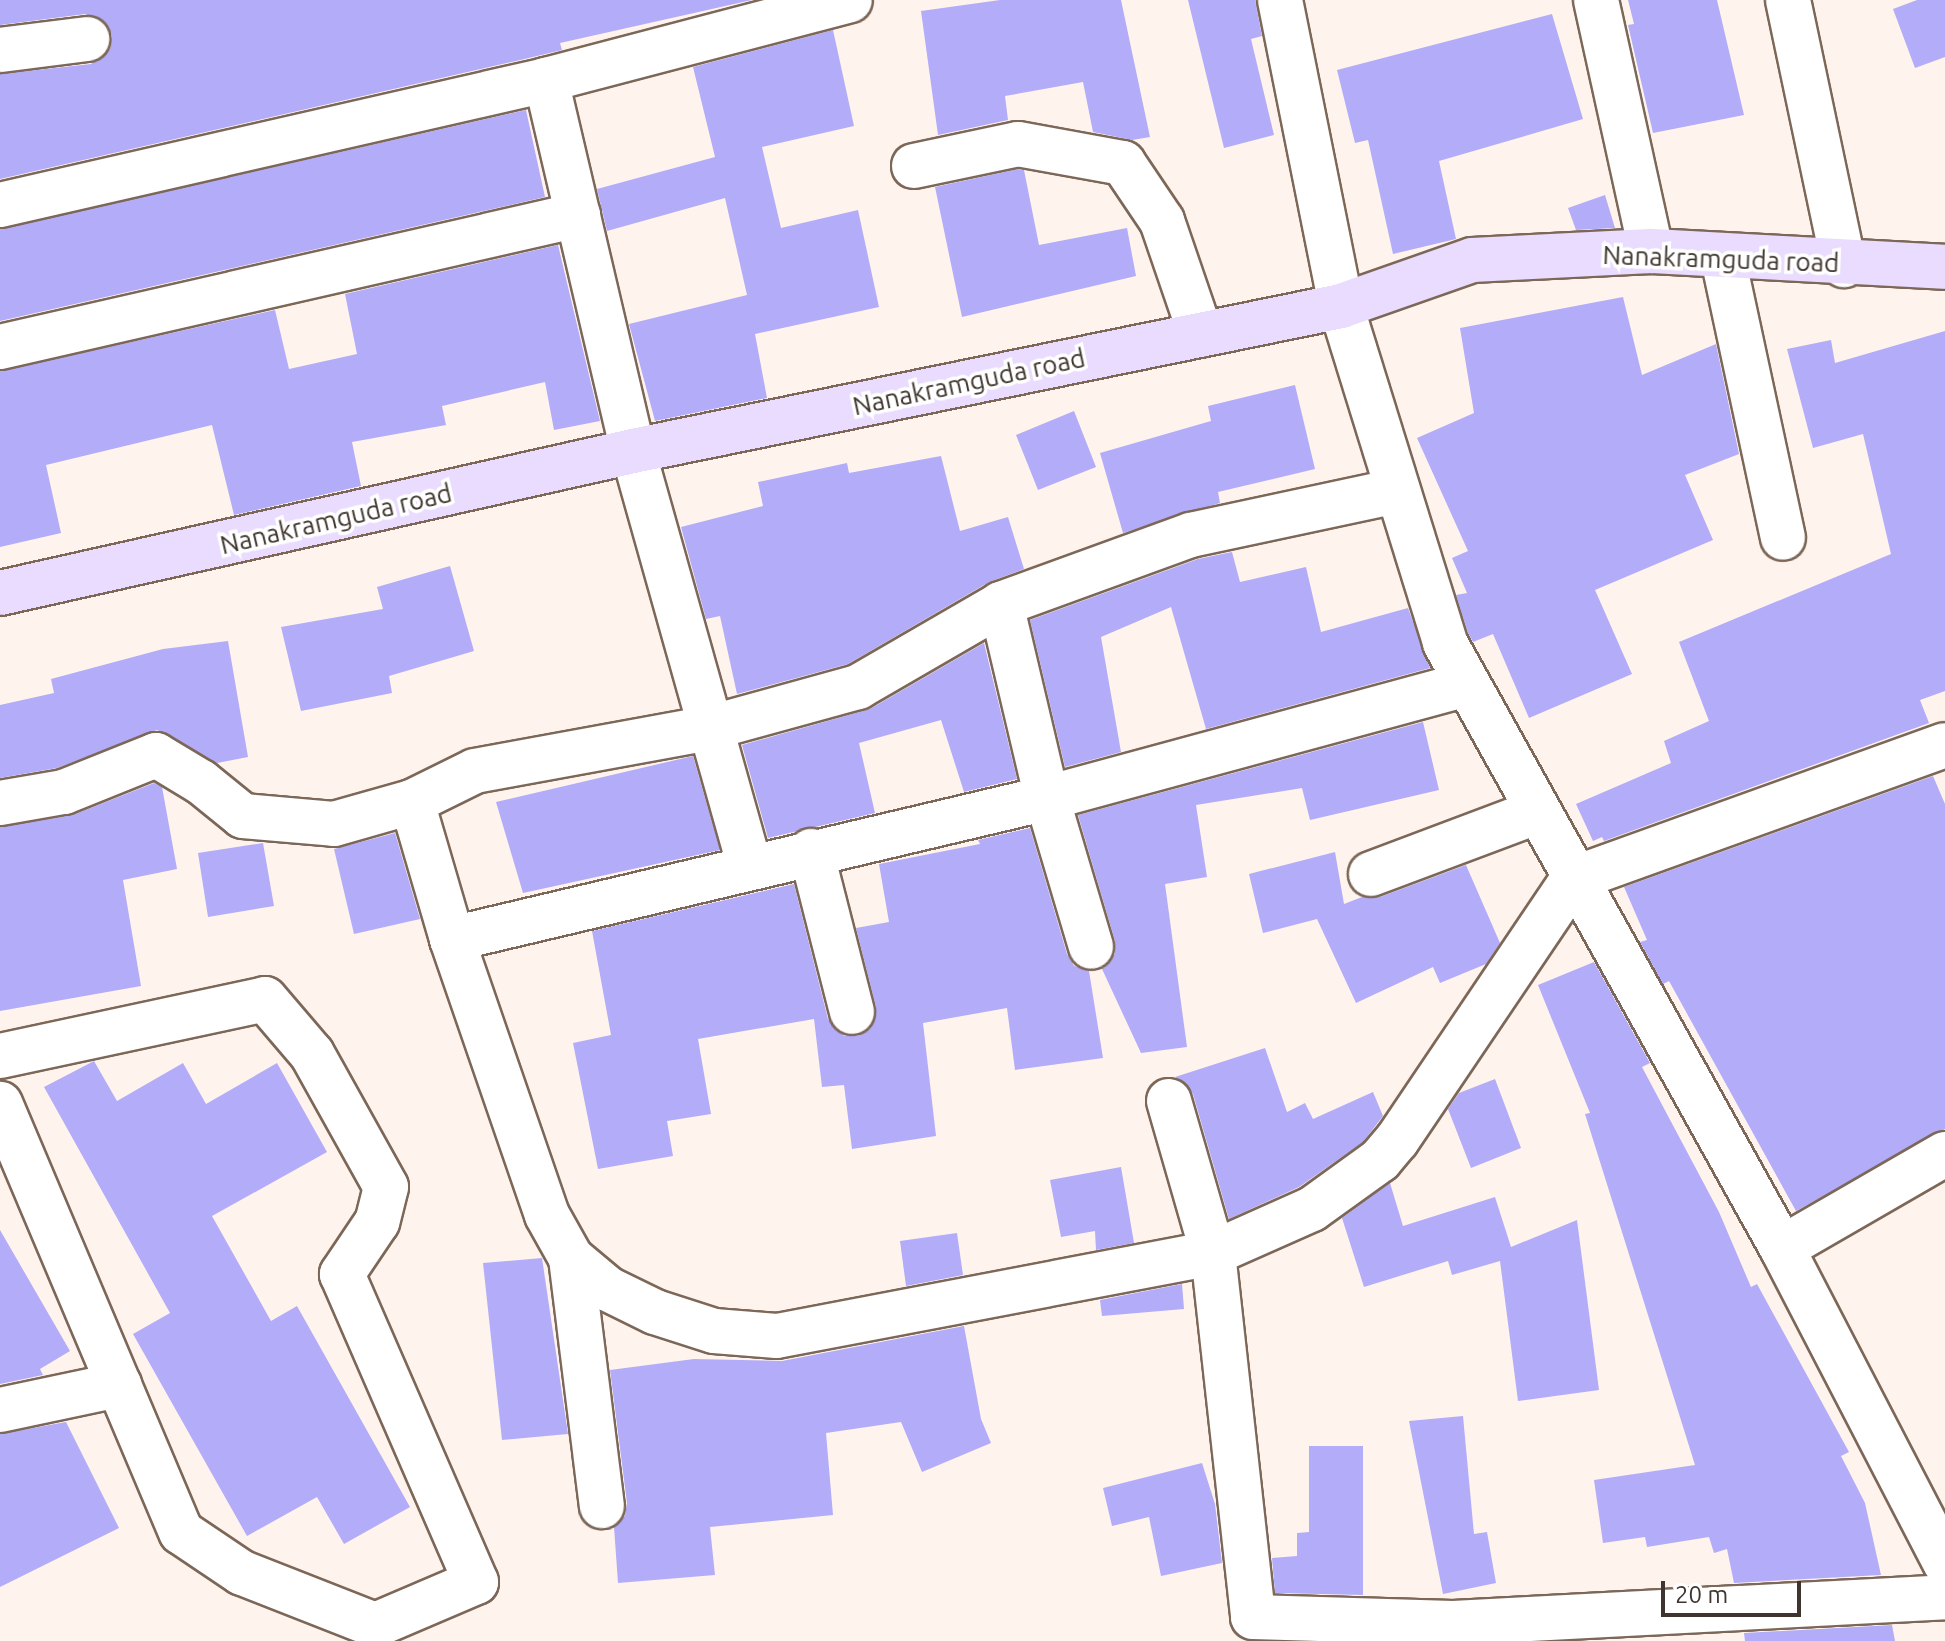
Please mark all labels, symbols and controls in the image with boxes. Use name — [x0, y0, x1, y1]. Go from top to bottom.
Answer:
street label: Nanakramguda road — [1602, 239, 1840, 279]
street label: Nanakramguda road — [850, 342, 1088, 422]
street label: Nanakramguda road — [217, 477, 455, 561]
scale bar — [1665, 1565, 1805, 1615]
text: 20 m — [1675, 1581, 1728, 1608]

